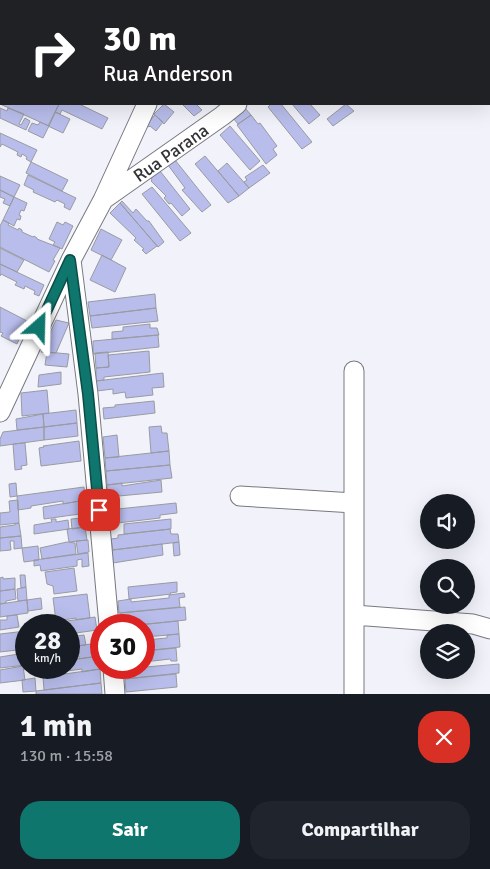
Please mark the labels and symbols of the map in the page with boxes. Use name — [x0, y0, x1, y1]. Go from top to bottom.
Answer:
street label: Rua Parana — [129, 119, 213, 187]
position arrow — [12, 300, 64, 352]
pin — [78, 489, 120, 531]
speed limit sign: 30 — [90, 614, 155, 679]

